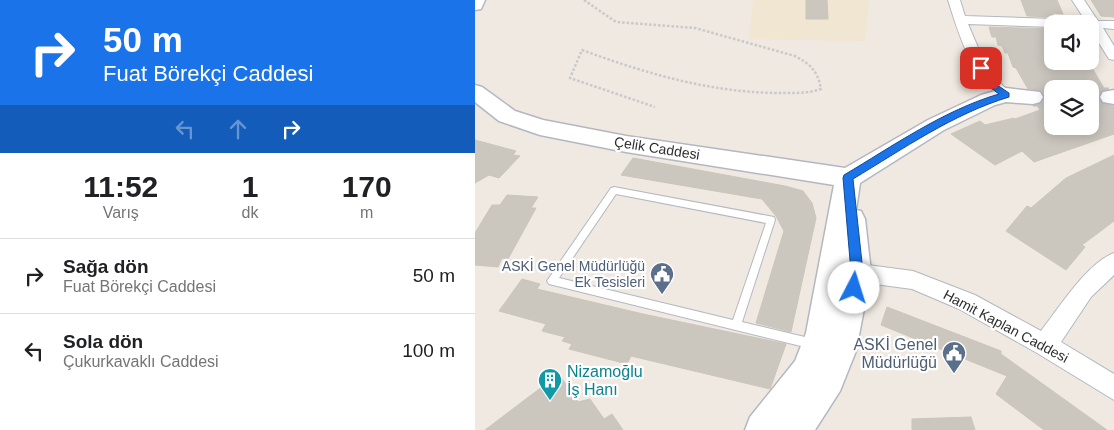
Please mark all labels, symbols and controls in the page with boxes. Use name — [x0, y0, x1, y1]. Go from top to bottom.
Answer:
map controls — [1044, 15, 1099, 135]
button: sound — [1044, 15, 1099, 70]
icon: right — [20, 20, 85, 85]
text: 50 m — [103, 20, 183, 59]
pin — [960, 47, 1002, 89]
icon: arrive — [967, 54, 995, 82]
text: Fuat Börekçi Caddesi — [103, 61, 313, 86]
button: layers — [1044, 80, 1099, 135]
icon: left — [171, 115, 199, 143]
icon: ahead — [224, 115, 252, 143]
icon: right — [277, 115, 305, 143]
street label: Çelik Caddesi — [613, 133, 701, 163]
text: 11:52 — [83, 170, 158, 203]
text: 1 — [242, 170, 258, 203]
text: 170 — [342, 170, 392, 203]
text: Varış — [103, 204, 139, 221]
text: dk — [242, 204, 258, 221]
text: m — [360, 204, 373, 221]
text: Sağa dön — [63, 256, 149, 277]
place label: ASKİ Genel Müdürlüğü Ek Tesisleri — [502, 257, 645, 290]
public building icon: ASKİ Genel Müdürlüğü Ek Tesisleri — [649, 261, 675, 295]
position arrow — [827, 261, 879, 313]
icon: right — [20, 262, 48, 290]
text: 50 m — [413, 265, 455, 286]
text: Fuat Börekçi Caddesi — [63, 278, 216, 295]
street label: Hamit Kaplan Caddesi — [941, 286, 1071, 366]
text: Sola dön — [63, 331, 143, 352]
place label: ASKİ Genel Müdürlüğü — [853, 335, 937, 371]
icon: left — [20, 337, 48, 365]
text: 100 m — [402, 340, 455, 361]
public building icon: ASKİ Genel Müdürlüğü — [941, 340, 967, 374]
text: Çukurkavaklı Caddesi — [63, 353, 219, 370]
place label: Nizamoğlu İş Hanı — [567, 363, 643, 398]
building icon: Nizamoğlu İş Hanı — [537, 367, 563, 401]

